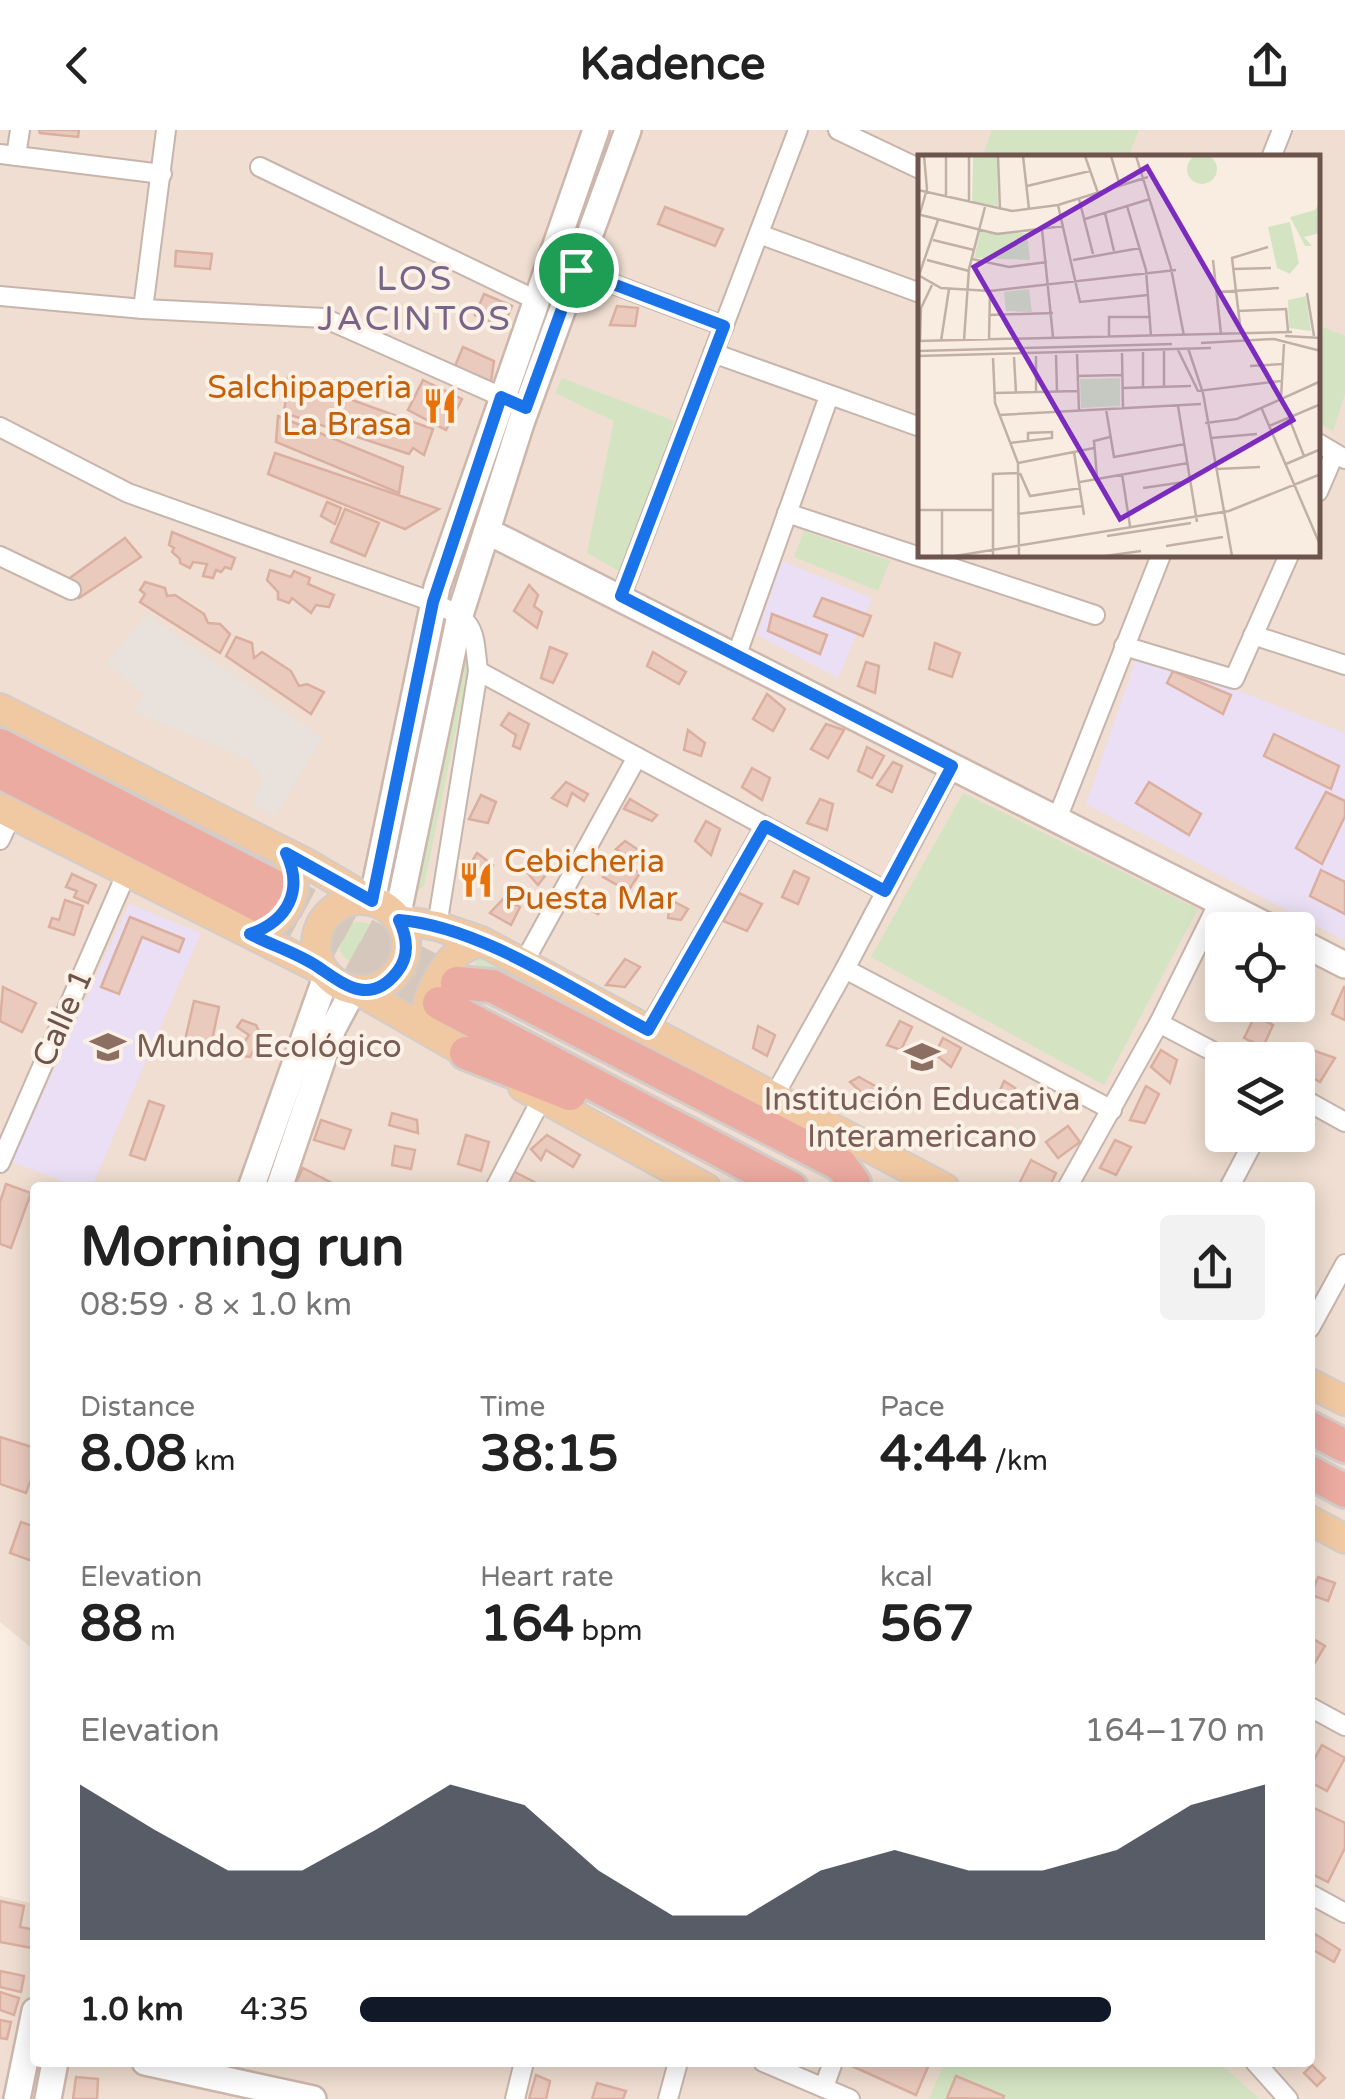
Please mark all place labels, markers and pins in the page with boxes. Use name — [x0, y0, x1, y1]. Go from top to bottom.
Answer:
pin — [534, 228, 619, 313]
place label: Salchipaperia La Brasa — [207, 369, 412, 444]
restaurant icon: Salchipaperia La Brasa — [421, 387, 459, 425]
place label: Cebicheria Puesta Mar — [504, 843, 679, 918]
restaurant icon: Cebicheria Puesta Mar — [457, 861, 495, 899]
school or university icon: Mundo Ecológico — [89, 1028, 127, 1066]
place label: Mundo Ecológico — [136, 1028, 402, 1066]
school or university icon: Institución Educativa Interamericano — [903, 1038, 941, 1076]
place label: Institución Educativa Interamericano — [764, 1081, 1080, 1156]

